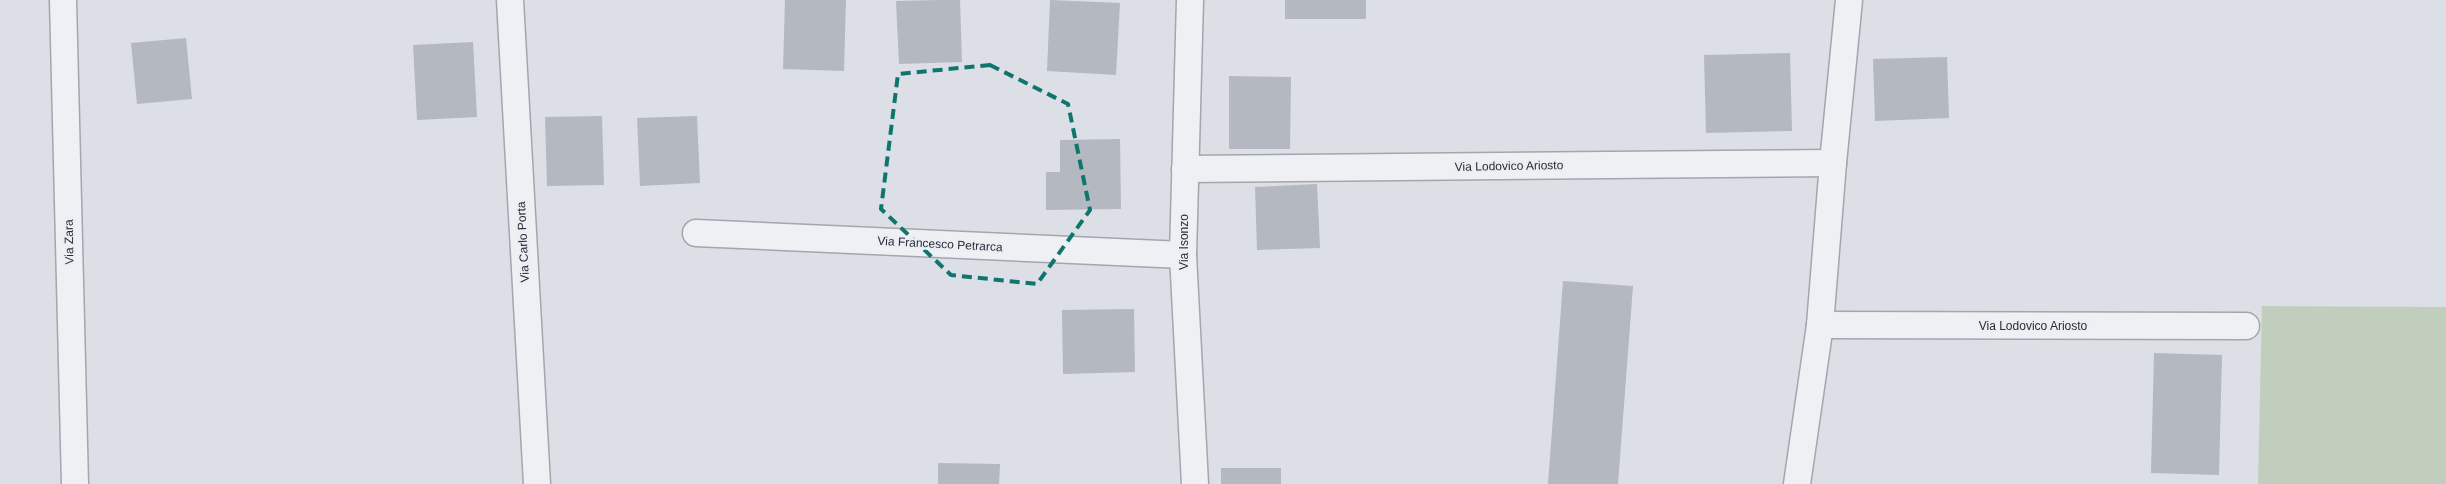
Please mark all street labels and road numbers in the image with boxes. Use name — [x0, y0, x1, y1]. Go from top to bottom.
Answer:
street label: Via Lodovico Ariosto — [1455, 158, 1564, 174]
street label: Via Carlo Porta — [514, 201, 532, 283]
street label: Via Isonzo — [1177, 214, 1191, 270]
street label: Via Zara — [62, 219, 76, 265]
street label: Via Francesco Petrarca — [877, 234, 1003, 254]
street label: Via Lodovico Ariosto — [1979, 319, 2088, 333]

